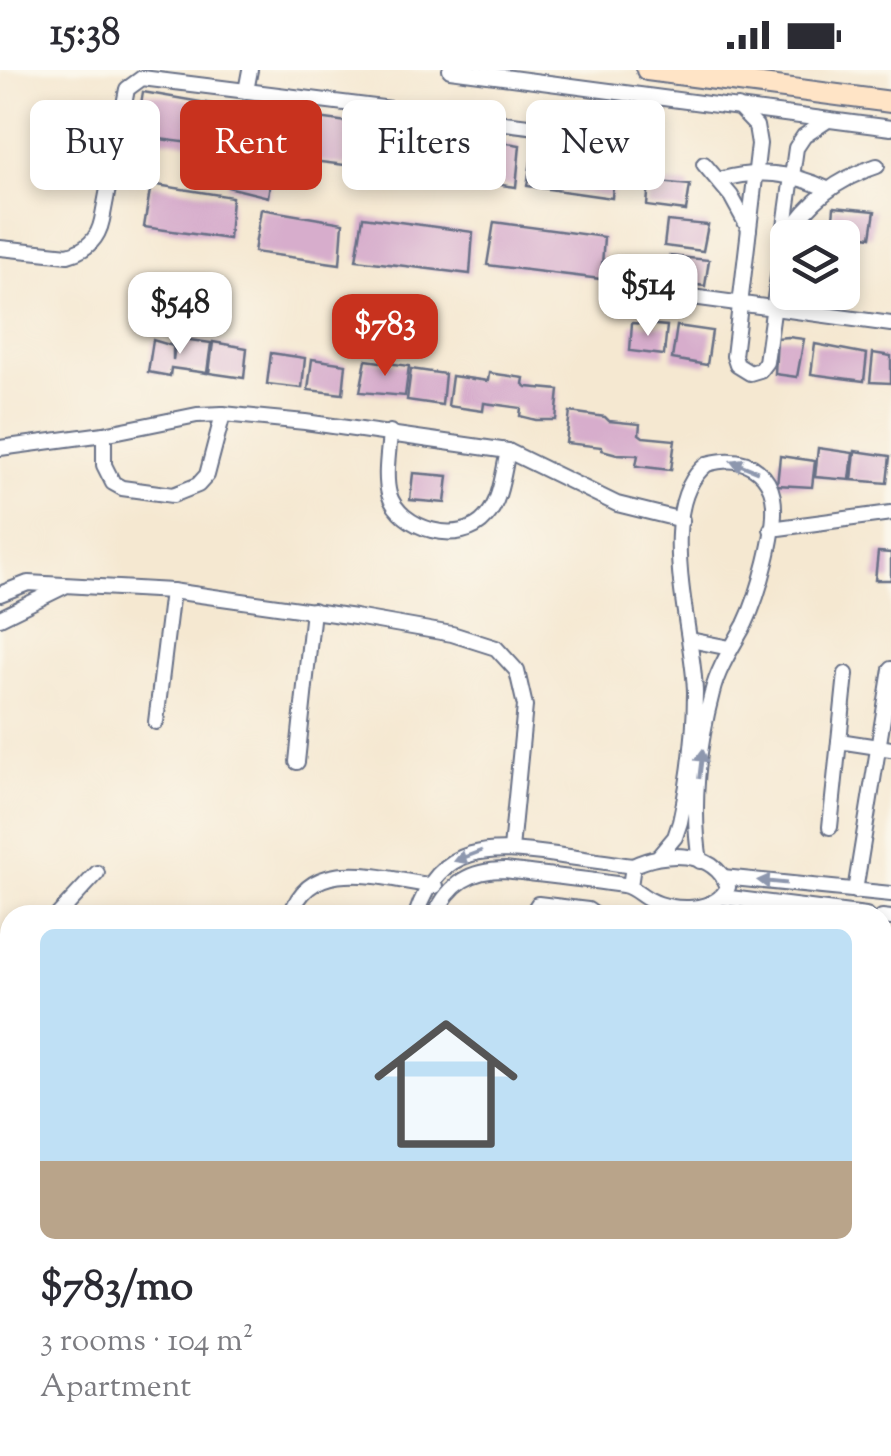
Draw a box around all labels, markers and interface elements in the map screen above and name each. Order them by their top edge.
text: 15:38 [50,8,120,62]
chip: Buy [30,100,160,190]
chip: Rent [180,100,322,190]
chip: Filters [342,100,506,190]
chip: New [526,100,665,190]
map controls [770,220,860,310]
button: layers [770,220,860,310]
pin: $514 [589,254,707,339]
text: $514 [620,263,676,309]
pin: $548 [121,272,239,357]
text: $548 [150,281,210,327]
pin: $783 [326,294,444,379]
text: $783 [354,303,416,349]
one-way arrow [729,458,759,474]
one-way arrow [693,747,709,779]
one-way arrow [453,849,483,864]
one-way arrow [756,874,788,890]
icon: home [356,994,536,1174]
text: $783/mo [40,1259,193,1319]
text: 3 rooms · 104 m² [40,1319,254,1365]
text: Apartment [40,1365,191,1411]

